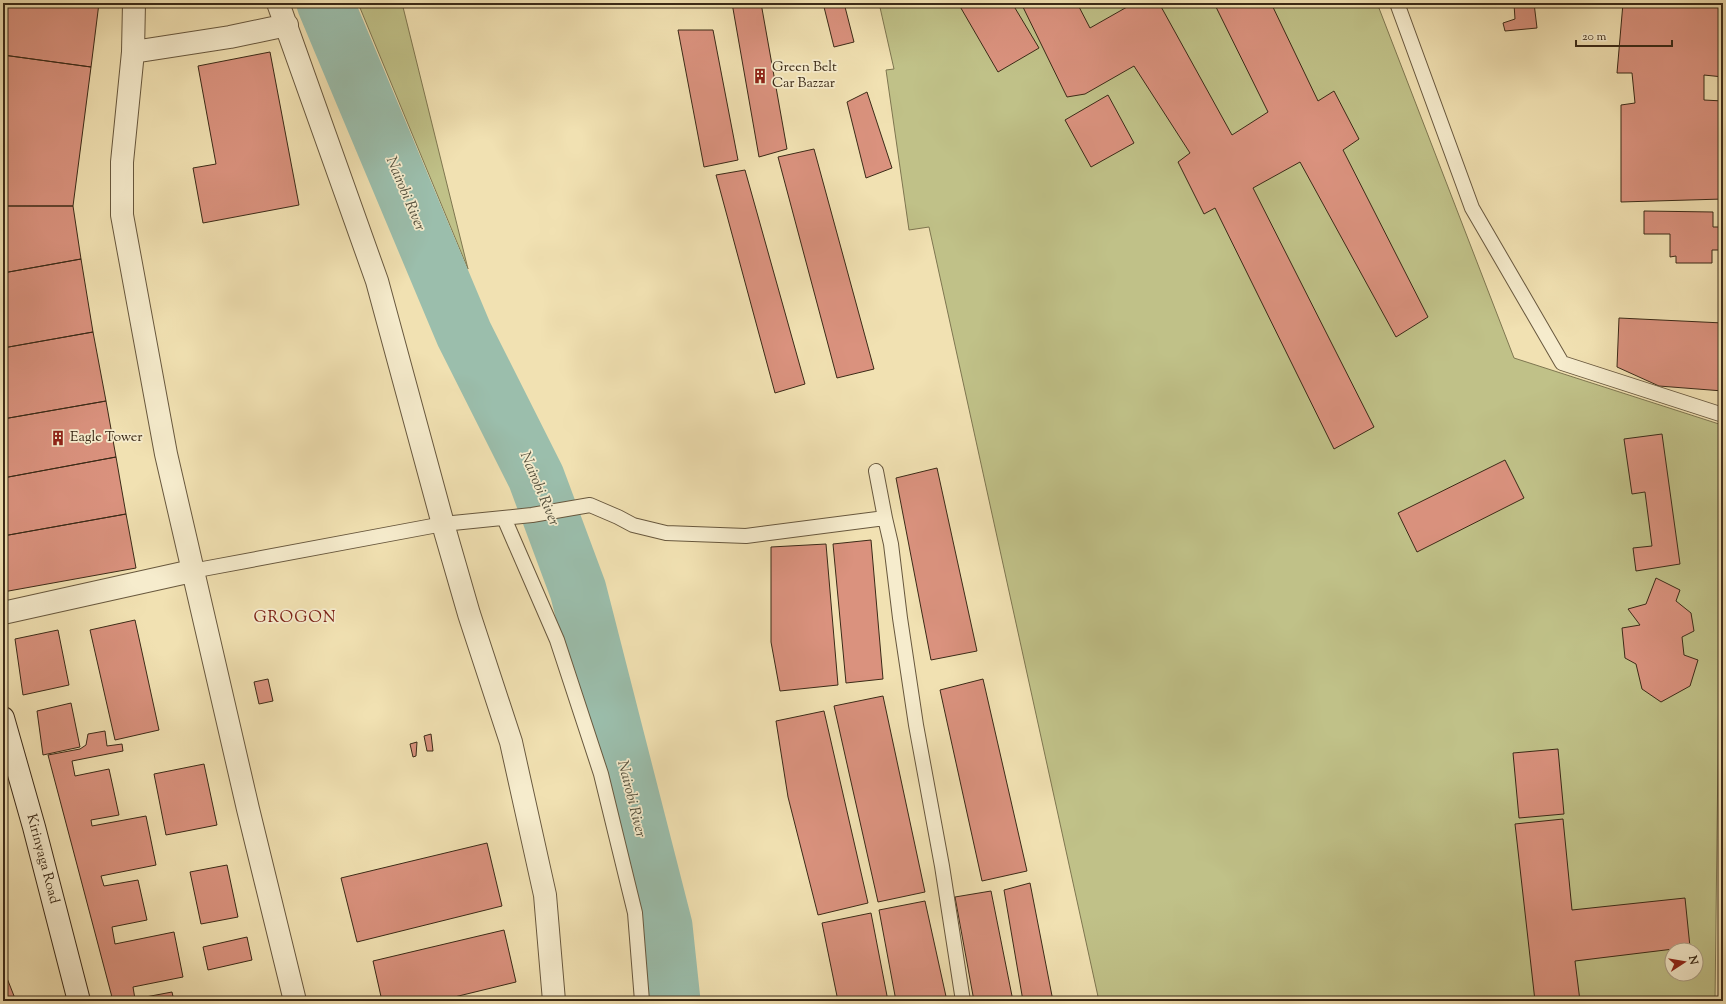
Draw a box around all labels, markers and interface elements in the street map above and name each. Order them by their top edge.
scale bar [1576,22,1672,48]
text: 20 m [1582,28,1607,46]
place label: Green Belt Car Bazzar [772,58,837,94]
building icon: Green Belt Car Bazzar [751,67,769,85]
water label: Nairobi River [380,154,430,235]
place label: Eagle Tower [70,428,143,448]
building icon: Eagle Tower [49,429,67,447]
water label: Nairobi River [514,449,564,530]
district label: GROGON [253,607,337,630]
water label: Nairobi River [611,758,651,840]
street label: Kirinyaga Road [20,812,64,906]
north arrow [1664,942,1704,982]
text: N [1684,953,1702,966]

